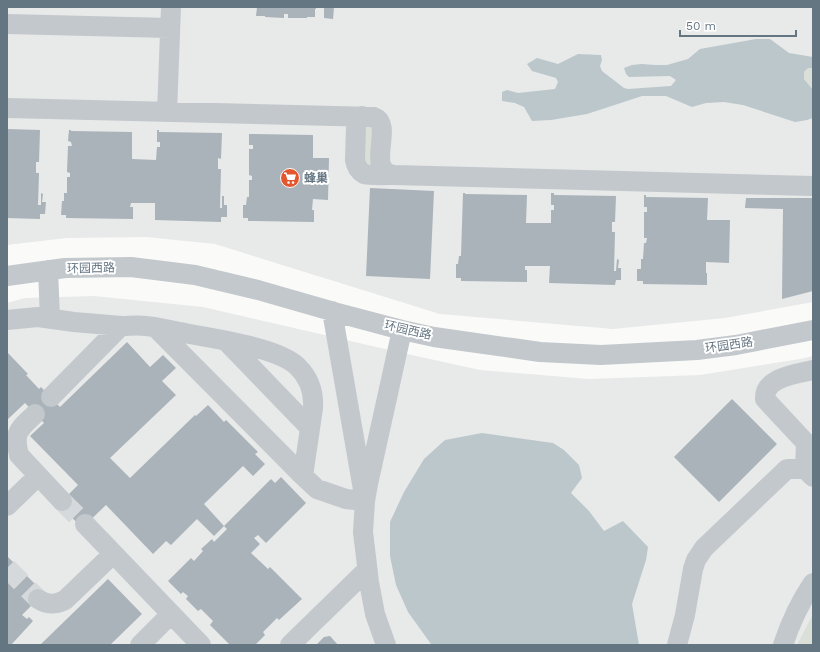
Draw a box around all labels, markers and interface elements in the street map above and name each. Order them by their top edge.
scale bar [680,12,796,38]
text: 50 m [686,19,716,33]
supermarket icon: 蜂巢 [279,167,301,189]
place label: 蜂巢 [304,171,328,185]
street label: 环园西路 [67,261,115,275]
street label: 环园西路 [383,318,433,342]
street label: 环园西路 [704,335,754,355]

